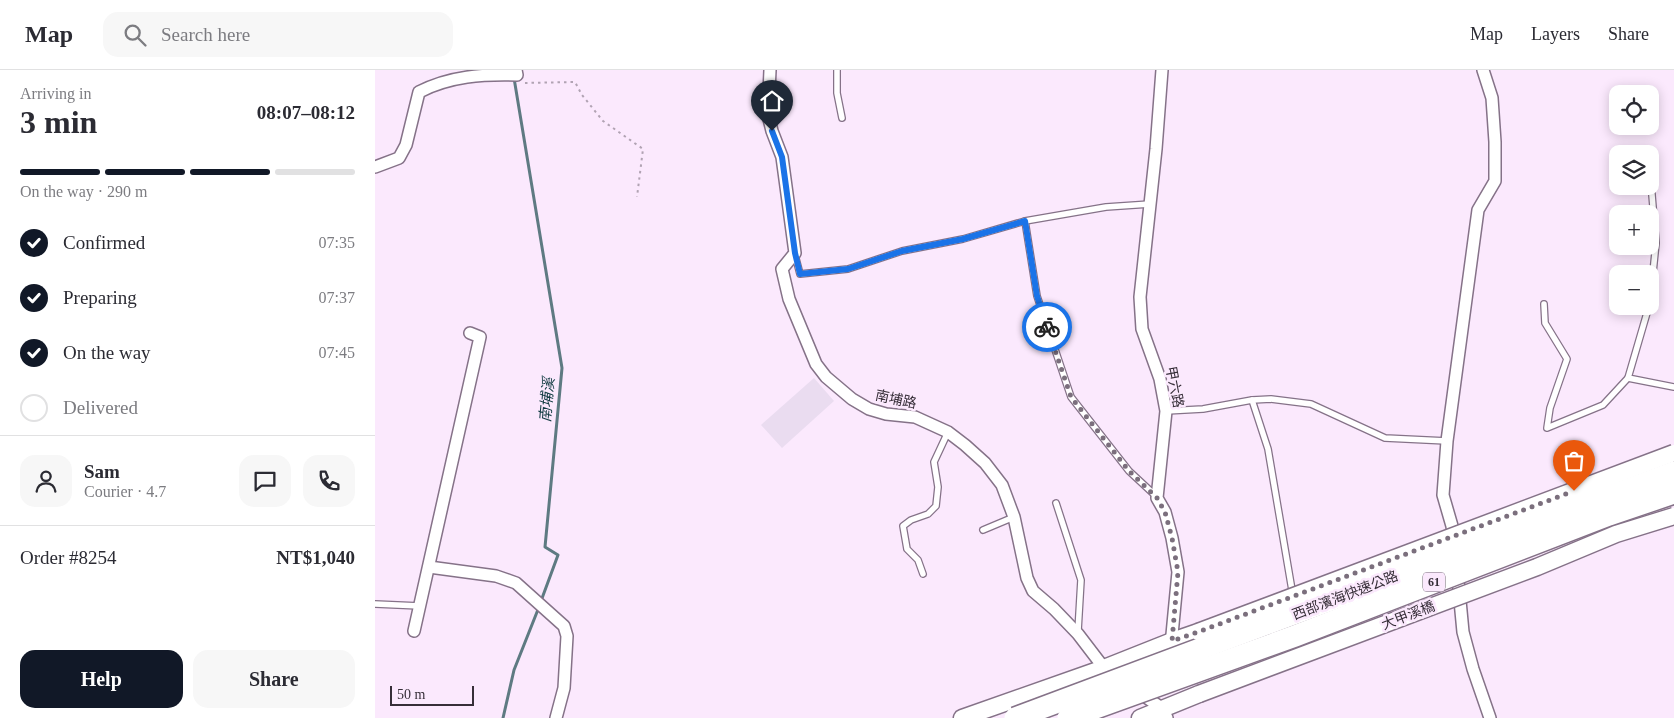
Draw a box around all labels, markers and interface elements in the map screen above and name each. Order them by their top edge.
search box [103,12,453,57]
text: Map [25,21,73,47]
icon: search [121,21,149,49]
text: Search here [161,24,250,45]
text: Map [1470,24,1503,44]
text: Layers [1531,24,1580,44]
text: Share [1608,24,1649,44]
pin [751,80,793,131]
text: Arriving in [20,85,92,102]
map controls [1609,85,1659,315]
button: locate [1609,85,1659,135]
icon: home [758,87,786,115]
text: 08:07–08:12 [257,102,355,123]
text: 3 min [20,104,97,140]
button: layers [1609,145,1659,195]
text: On the way · 290 m [20,183,148,200]
button: + [1609,205,1659,255]
icon: check [20,229,48,257]
text: Confirmed [63,232,145,253]
text: 07:35 [319,234,355,251]
button: − [1609,265,1659,315]
icon: check [20,284,48,312]
text: Preparing [63,287,137,308]
text: 07:37 [319,289,355,306]
courier [1022,302,1072,352]
icon: bike [1033,313,1061,341]
icon: check [20,339,48,367]
text: On the way [63,342,151,363]
text: 07:45 [319,344,355,361]
street label: 甲六路 [1163,365,1186,409]
water label: 南埔溪 [537,375,557,423]
street label: 南埔路 [874,387,918,411]
text: Delivered [63,397,138,418]
pin [1553,440,1595,491]
icon: bag [1560,447,1588,475]
button: person [20,455,72,507]
button: chat [239,455,291,507]
button: phone [303,455,355,507]
text: Sam [84,461,120,482]
text: Courier · 4.7 [84,483,166,500]
text: Order #8254 [20,547,117,568]
text: NT$1,040 [276,547,355,568]
street label: 西部濱海快速公路 [1290,567,1400,623]
road number: 61 [1423,572,1445,592]
street label: 大甲溪橋 [1379,598,1437,633]
button: Help [20,650,183,708]
button: Share [193,650,355,708]
scale bar [390,683,474,706]
text: 50 m [397,687,425,702]

